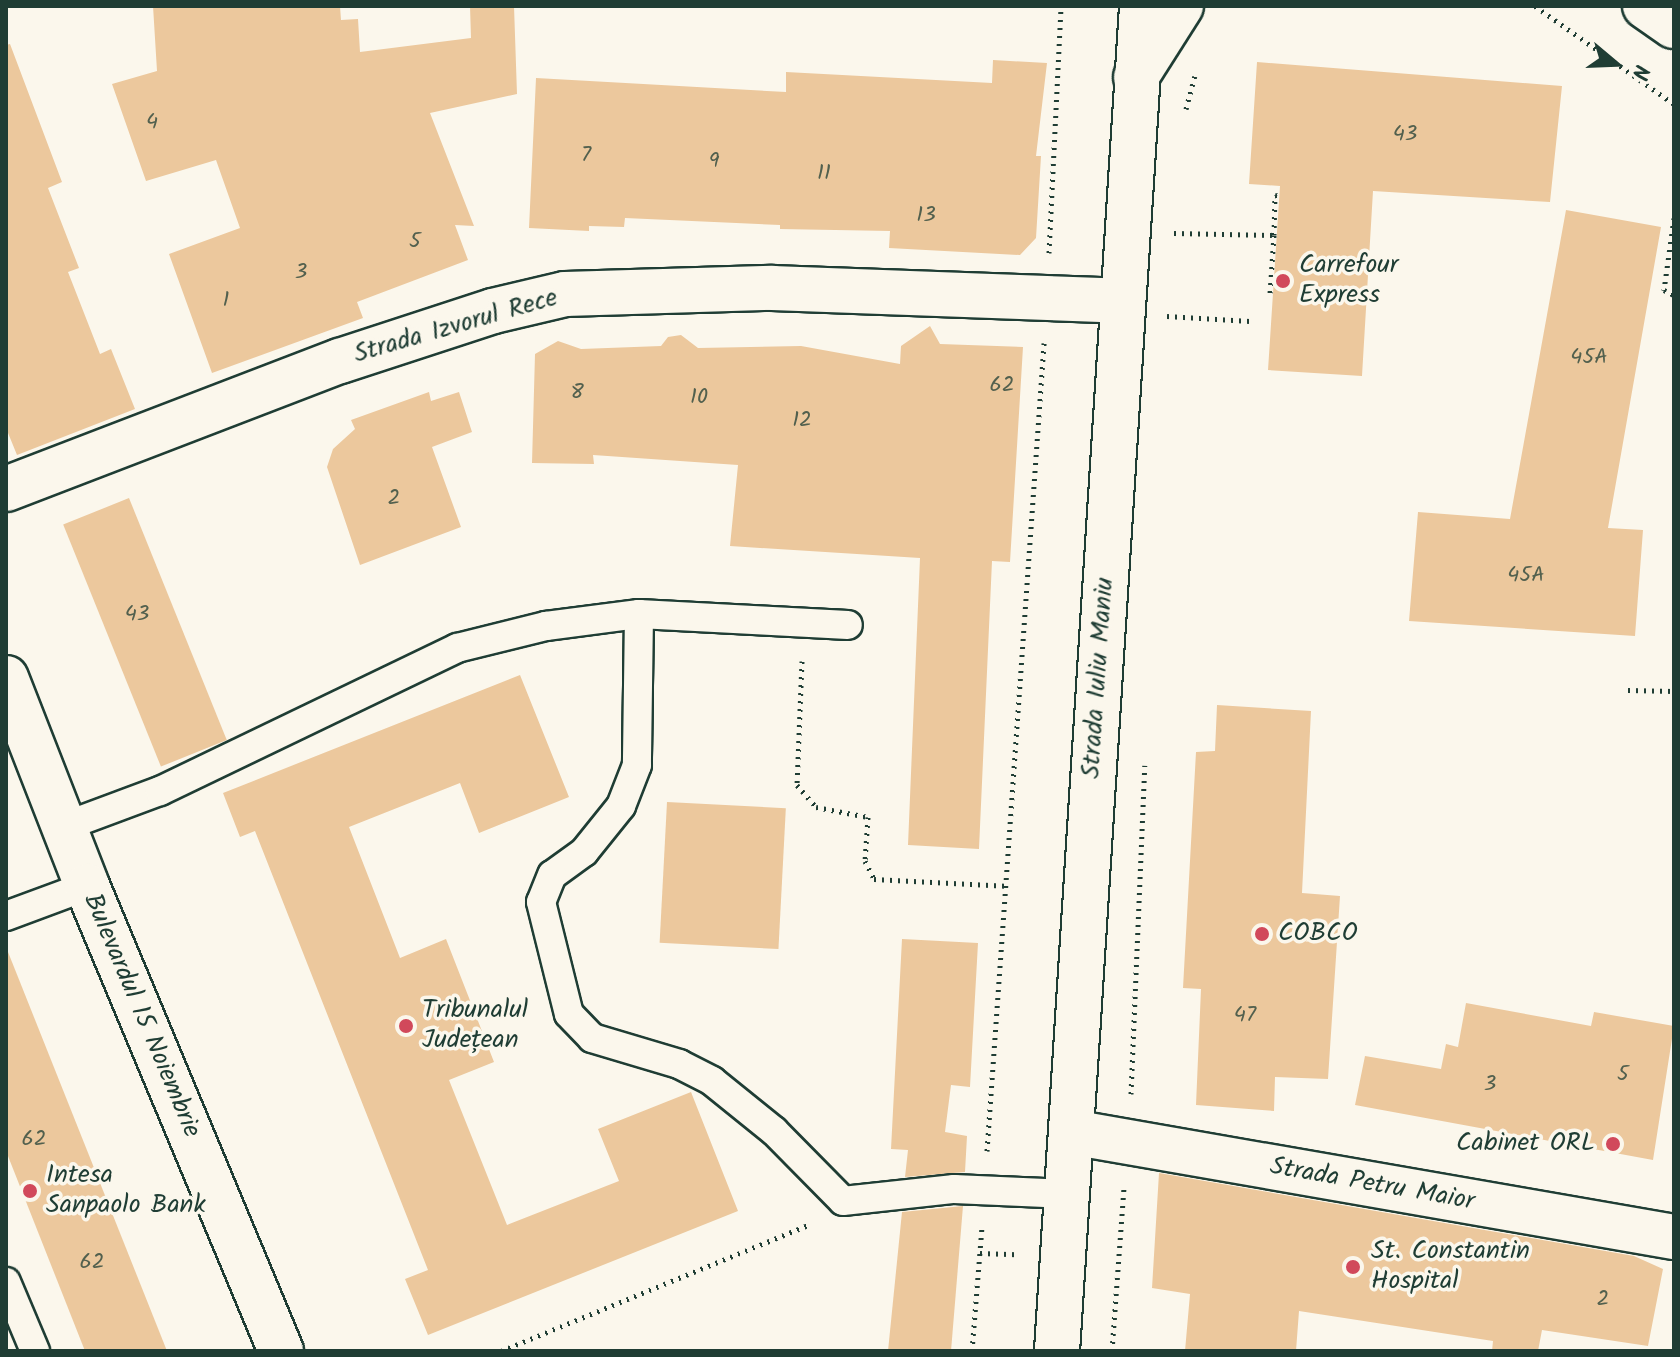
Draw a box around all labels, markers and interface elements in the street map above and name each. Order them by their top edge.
north arrow [1576,24,1656,104]
text: N [1620,60,1658,84]
house number: 4 [146,110,158,136]
house number: 43 [1393,122,1417,148]
house number: 7 [581,143,591,169]
house number: 9 [709,149,719,175]
house number: 11 [817,161,831,187]
house number: 13 [916,203,936,229]
house number: 5 [409,229,421,255]
place label: Carrefour Express [1299,250,1398,312]
house number: 3 [295,260,307,286]
marker: Carrefour Express [1274,272,1292,290]
street label: Strada Izvorul Rece [350,283,562,371]
house number: 1 [223,288,229,314]
house number: 45A [1570,345,1608,371]
house number: 62 [989,373,1015,399]
house number: 8 [570,380,584,406]
house number: 10 [690,385,708,411]
house number: 12 [792,408,812,434]
house number: 2 [388,486,400,512]
house number: 45A [1507,563,1545,589]
street label: Strada Iuliu Maniu [1076,576,1122,780]
house number: 43 [125,602,149,628]
street label: Bulevardul 15 Noiembrie [75,889,207,1143]
place label: COBCO [1278,918,1358,950]
marker: COBCO [1253,925,1271,943]
place label: Tribunalul Județean [422,995,528,1056]
house number: 47 [1234,1003,1256,1029]
marker: Tribunalul Județean [397,1017,415,1035]
house number: 5 [1617,1062,1629,1088]
house number: 3 [1484,1072,1496,1098]
house number: 62 [21,1127,47,1153]
place label: Cabinet ORL [1456,1128,1595,1160]
marker: Cabinet ORL [1602,1133,1624,1155]
street label: Strada Petru Maior [1267,1152,1477,1218]
place label: Intesa Sanpaolo Bank [46,1160,206,1222]
marker: Intesa Sanpaolo Bank [21,1182,39,1200]
place label: St. Constantin Hospital [1371,1236,1530,1298]
house number: 62 [79,1250,105,1276]
marker: St. Constantin Hospital [1342,1256,1364,1278]
house number: 2 [1597,1287,1609,1313]

